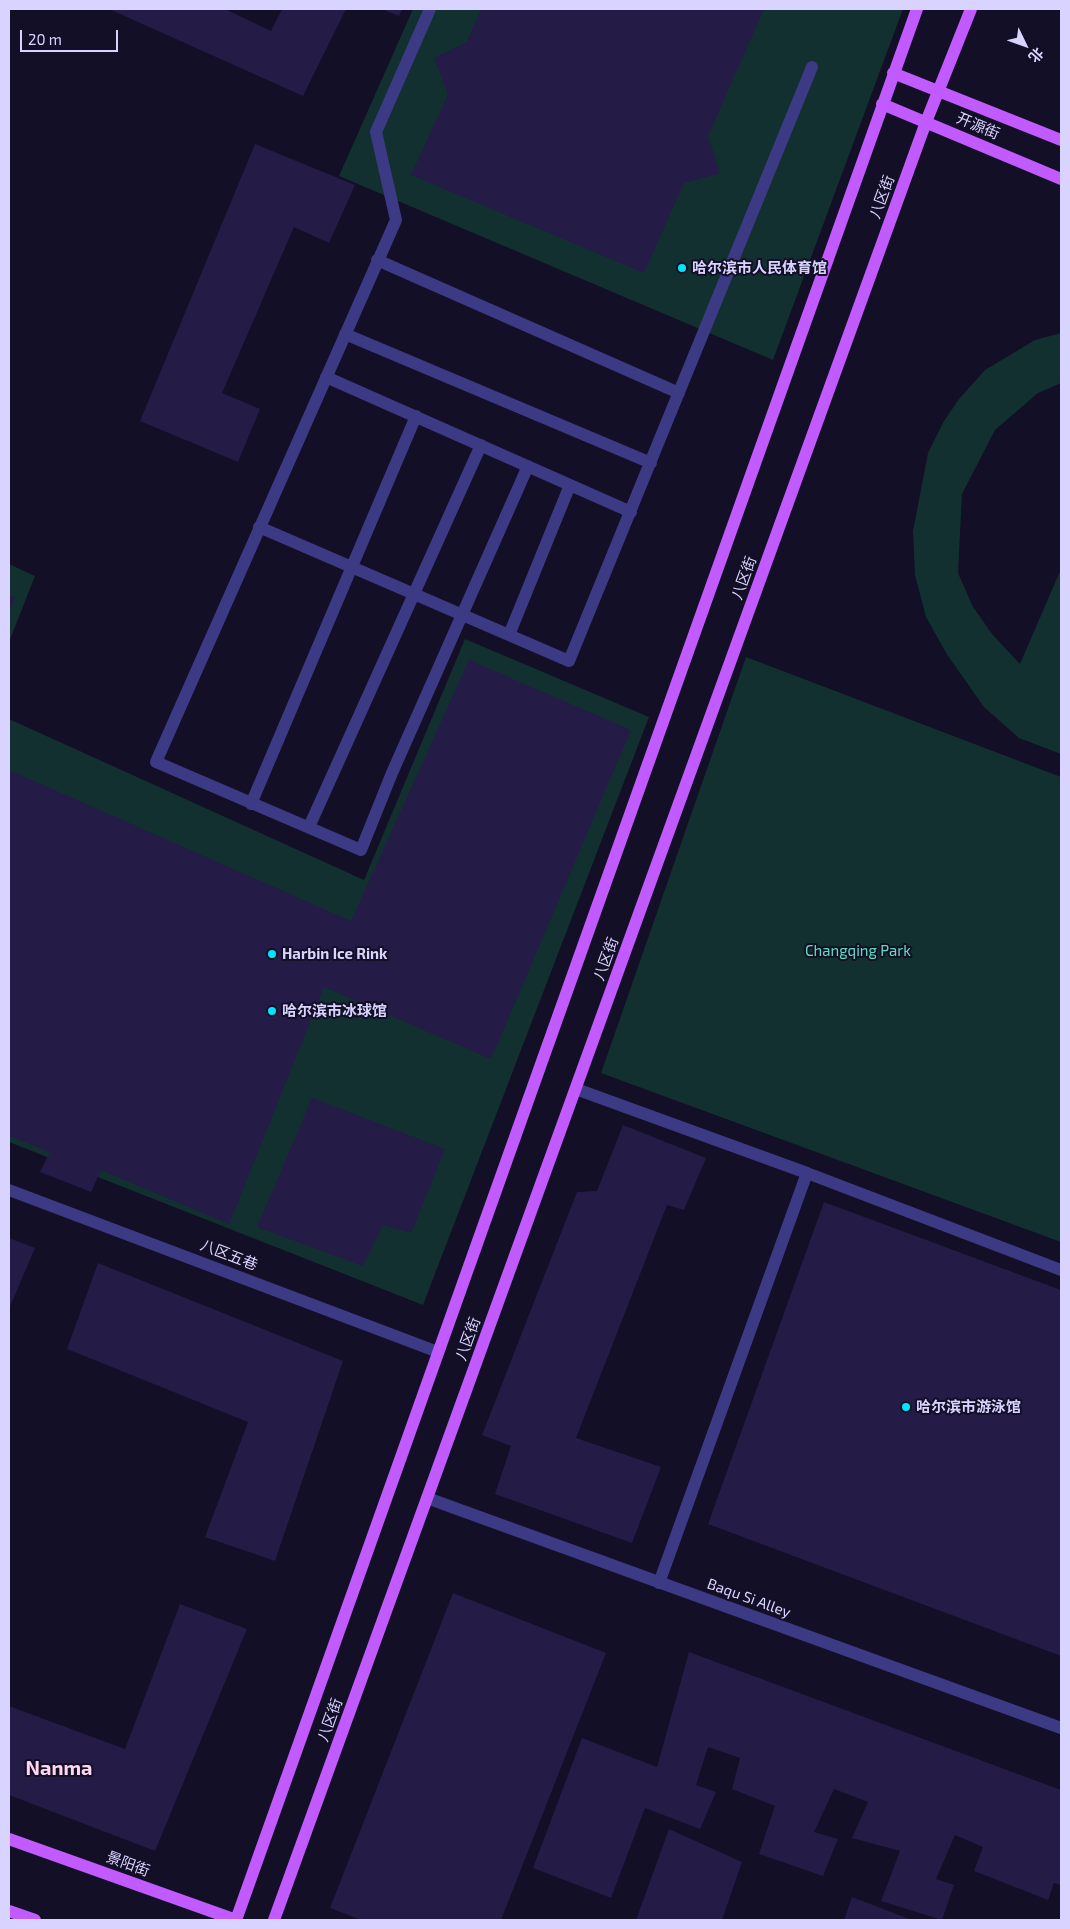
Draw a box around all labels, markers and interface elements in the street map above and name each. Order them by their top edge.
scale bar [22,20,120,52]
north arrow [1000,20,1050,70]
text: 20 m [28,30,62,48]
text: 北 [1026,44,1048,66]
street label: 开源街 [954,109,1002,143]
street label: 八区街 [866,173,898,221]
place label: 哈尔滨市人民体育馆 [692,259,827,277]
marker: 哈尔滨市人民体育馆 [676,262,688,274]
street label: 八区街 [728,554,760,602]
street label: 八区街 [590,935,622,983]
park label: Changqing Park [805,942,911,960]
place label: Harbin Ice Rink [282,945,387,963]
marker: Harbin Ice Rink [266,948,278,960]
place label: 哈尔滨市冰球馆 [282,1002,387,1020]
marker: 哈尔滨市冰球馆 [266,1005,278,1017]
street label: 八区五巷 [198,1236,260,1274]
street label: 八区街 [452,1315,484,1363]
place label: 哈尔滨市游泳馆 [916,1398,1021,1416]
marker: 哈尔滨市游泳馆 [900,1401,912,1413]
street label: Baqu Si Alley [705,1575,793,1621]
street label: 八区街 [314,1696,346,1744]
district label: Nanma [26,1756,92,1780]
street label: 景阳街 [104,1848,152,1880]

